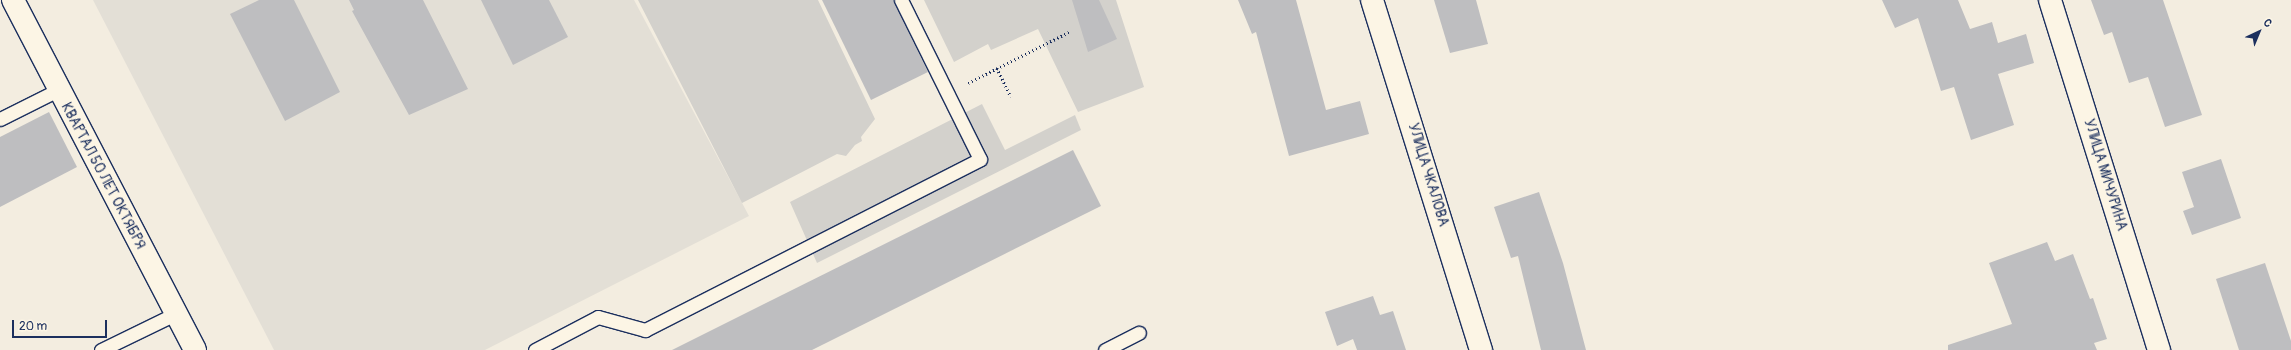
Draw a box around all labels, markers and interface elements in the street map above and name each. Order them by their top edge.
north arrow [2239,12,2279,52]
text: С [2261,16,2275,30]
street label: КВАРТАЛ 50 ЛЕТ ОКТЯБРЯ [57,100,149,252]
street label: УЛИЦА МИЧУРИНА [2080,117,2130,233]
street label: УЛИЦА ЧКАЛОВА [1404,121,1452,229]
scale bar [14,312,109,338]
text: 20 m [19,319,47,334]

